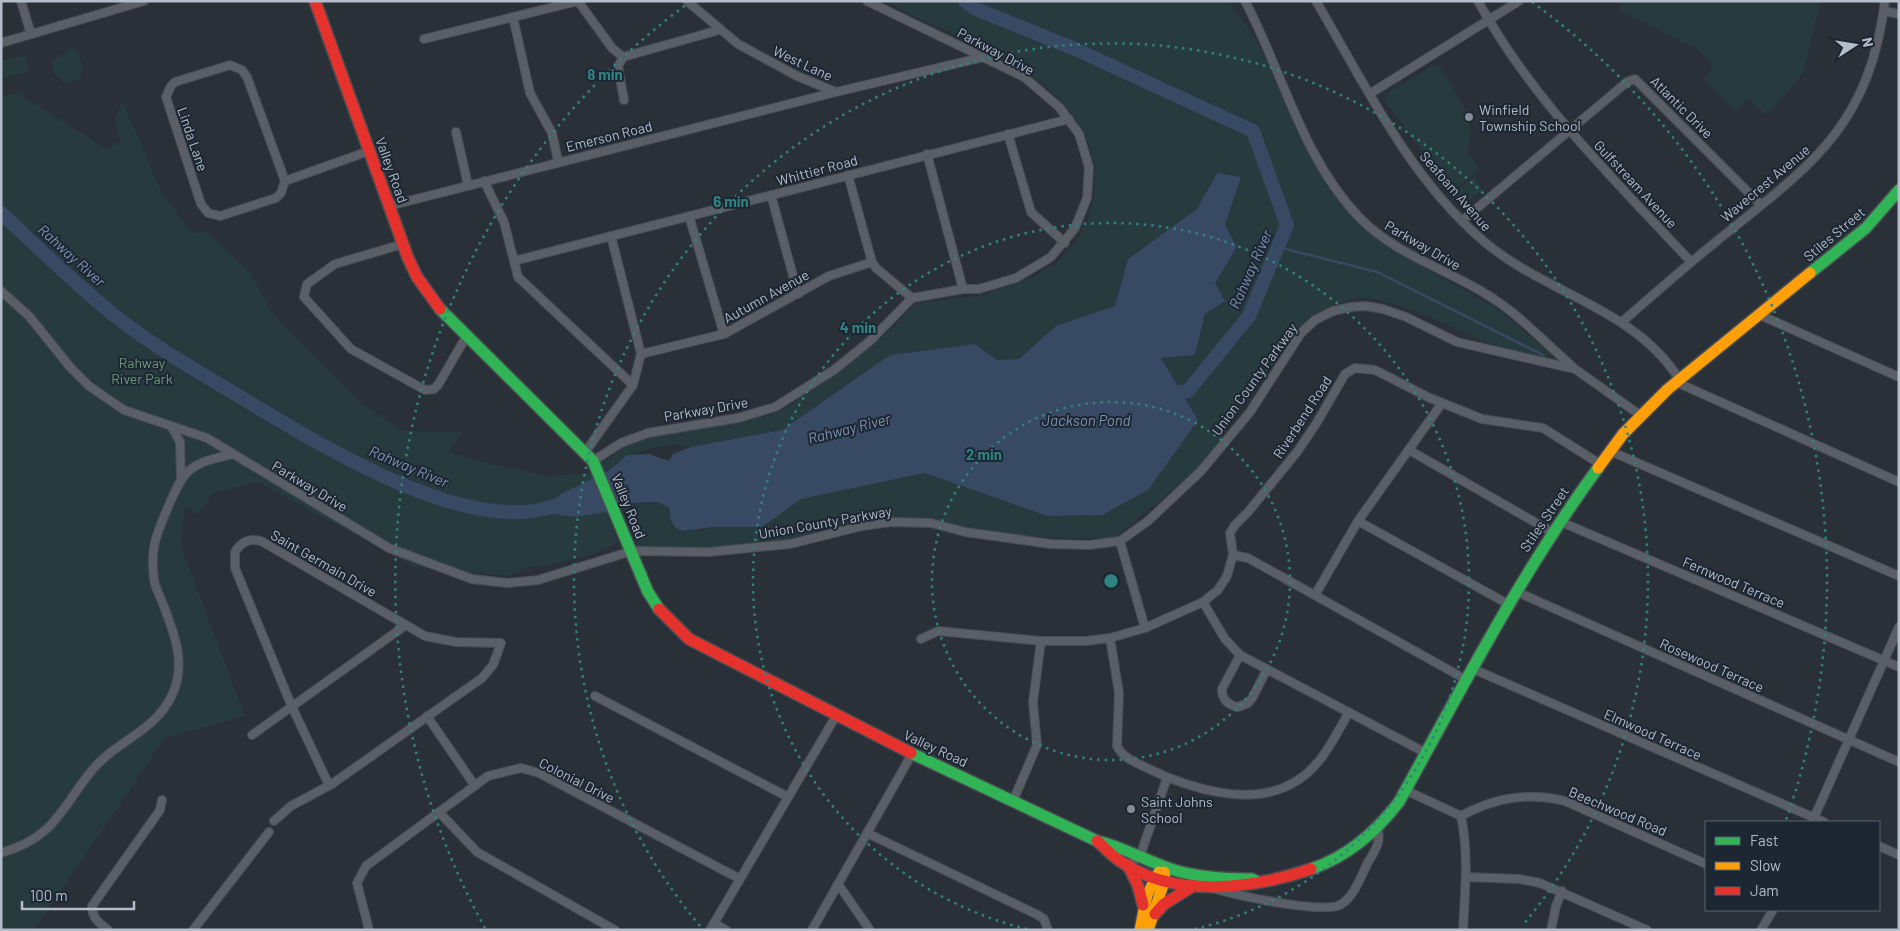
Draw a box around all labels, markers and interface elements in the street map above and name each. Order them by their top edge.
north arrow [1830,20,1880,70]
street label: Parkway Drive [954,24,1038,78]
text: N [1859,36,1877,49]
street label: West Lane [771,42,835,84]
text: 8 min [587,65,623,83]
street label: Atlantic Drive [1647,72,1717,142]
place label: Winfield Township School [1479,101,1581,134]
street label: Linda Lane [174,105,212,173]
marker: Winfield Township School [1463,111,1475,123]
street label: Emerson Road [564,117,654,155]
street label: Valley Road [372,135,412,205]
street label: Gulfstream Avenue [1591,136,1681,232]
street label: Wavecrest Avenue [1717,141,1813,225]
street label: Seafoam Avenue [1417,147,1495,235]
street label: Whittier Road [774,151,860,189]
text: 6 min [713,192,749,210]
street label: Stiles Street [1800,203,1868,265]
street label: Parkway Drive [1382,216,1464,274]
water label: Rahway River [35,220,110,290]
water label: Rahway River [1225,226,1276,311]
street label: Autumn Avenue [720,266,812,326]
text: 4 min [840,318,876,336]
street label: Union County Parkway [1208,319,1301,438]
park label: Rahway River Park [111,354,173,387]
street label: Riverbend Road [1269,373,1335,461]
street label: Parkway Drive [663,393,749,425]
water label: Rahway River [806,409,893,447]
water label: Jackson Pond [1042,411,1130,429]
water label: Rahway River [367,441,452,491]
text: 2 min [966,445,1002,463]
street label: Parkway Drive [269,457,351,515]
street label: Valley Road [608,471,650,541]
street label: Stiles Street [1516,483,1572,555]
street label: Union County Parkway [757,502,893,542]
street label: Saint Germain Drive [268,526,380,600]
street label: Fernwood Terrace [1680,553,1788,611]
centre of rings [1102,572,1120,590]
street label: Rosewood Terrace [1657,634,1767,696]
street label: Elmwood Terrace [1602,705,1704,763]
street label: Valley Road [901,726,971,770]
street label: Colonial Drive [536,754,618,806]
street label: Beechwood Road [1566,783,1670,839]
place label: Saint Johns School [1141,793,1213,826]
marker: Saint Johns School [1125,803,1137,815]
legend [1705,821,1880,911]
text: Fast [1750,831,1778,849]
text: Slow [1750,856,1781,874]
scale bar [22,878,135,910]
text: Jam [1750,881,1779,899]
text: 100 m [30,886,68,904]

